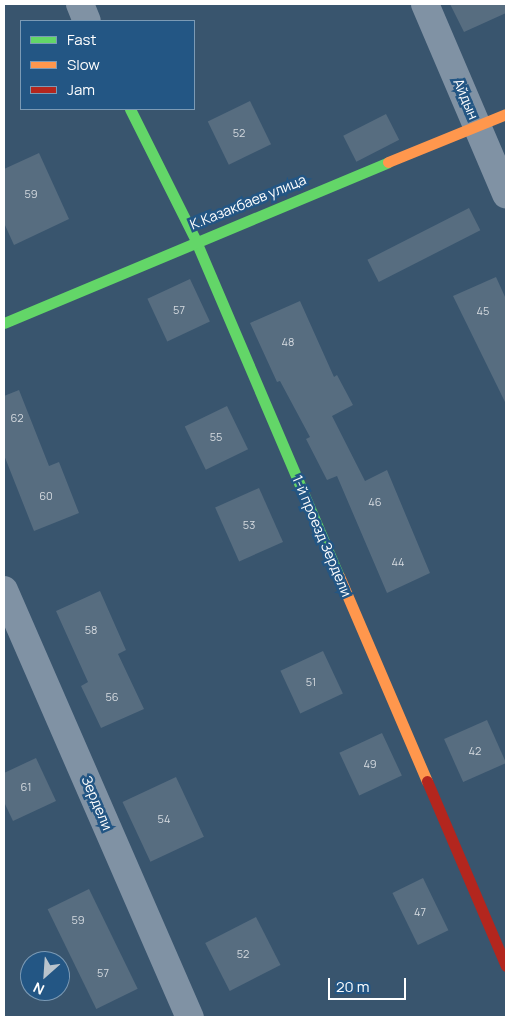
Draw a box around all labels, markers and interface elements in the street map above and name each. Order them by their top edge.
legend [20,20,195,110]
text: Fast [67,29,96,50]
text: Slow [67,54,100,75]
street label: Айдын [450,76,482,122]
text: Jam [67,79,95,100]
house number: 52 [233,126,245,140]
street label: К.Казакбаев улица [187,171,309,233]
house number: 59 [24,187,38,201]
house number: 57 [173,303,185,317]
house number: 45 [477,304,489,318]
house number: 48 [282,335,294,349]
house number: 62 [10,411,24,425]
house number: 55 [210,430,222,444]
street label: 1-й проезд Зердели [289,473,355,599]
house number: 60 [39,489,53,503]
house number: 46 [368,495,382,509]
house number: 53 [243,518,255,532]
house number: 44 [391,555,405,569]
house number: 58 [85,623,97,637]
house number: 51 [306,675,316,689]
house number: 56 [105,690,119,704]
house number: 42 [469,744,481,758]
house number: 49 [363,757,377,771]
street label: Зердели [78,773,116,833]
house number: 61 [21,780,31,794]
house number: 54 [158,812,170,826]
house number: 47 [414,905,426,919]
house number: 59 [71,913,85,927]
house number: 52 [237,947,249,961]
north arrow [20,951,70,1001]
house number: 57 [97,966,109,980]
scale bar [330,968,408,1000]
text: 20 m [336,976,369,997]
text: N [30,978,47,1000]

